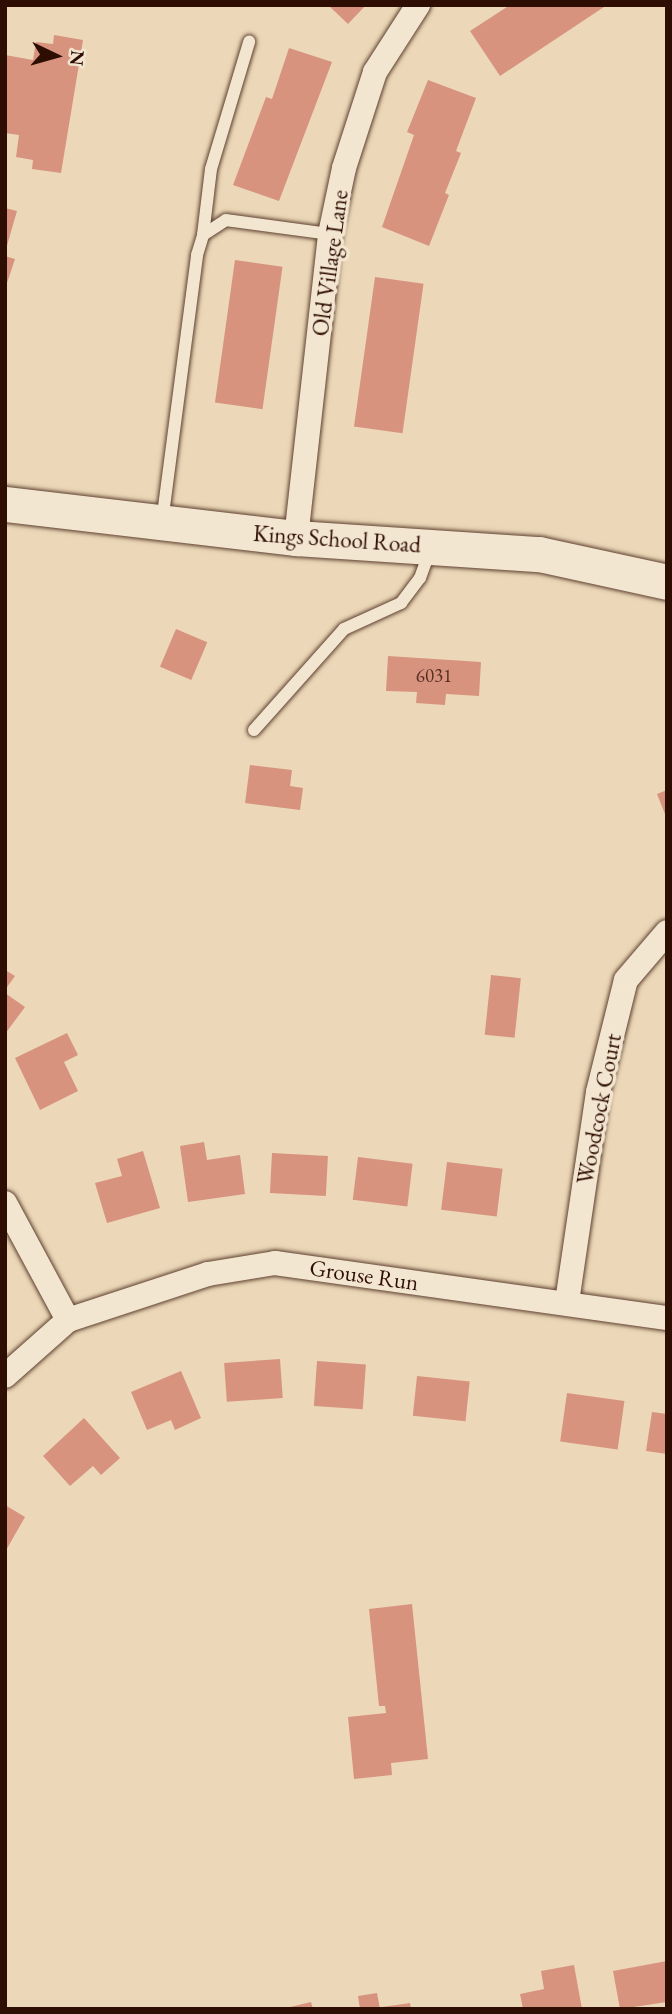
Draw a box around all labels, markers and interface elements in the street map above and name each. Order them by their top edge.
north arrow [21,21,91,91]
text: N [64,49,91,67]
street label: Old Village Lane [306,188,354,338]
street label: Kings School Road [252,519,422,559]
house number: 6031 [416,665,452,687]
street label: Woodcock Court [571,1031,627,1187]
street label: Grouse Run [308,1254,420,1296]

